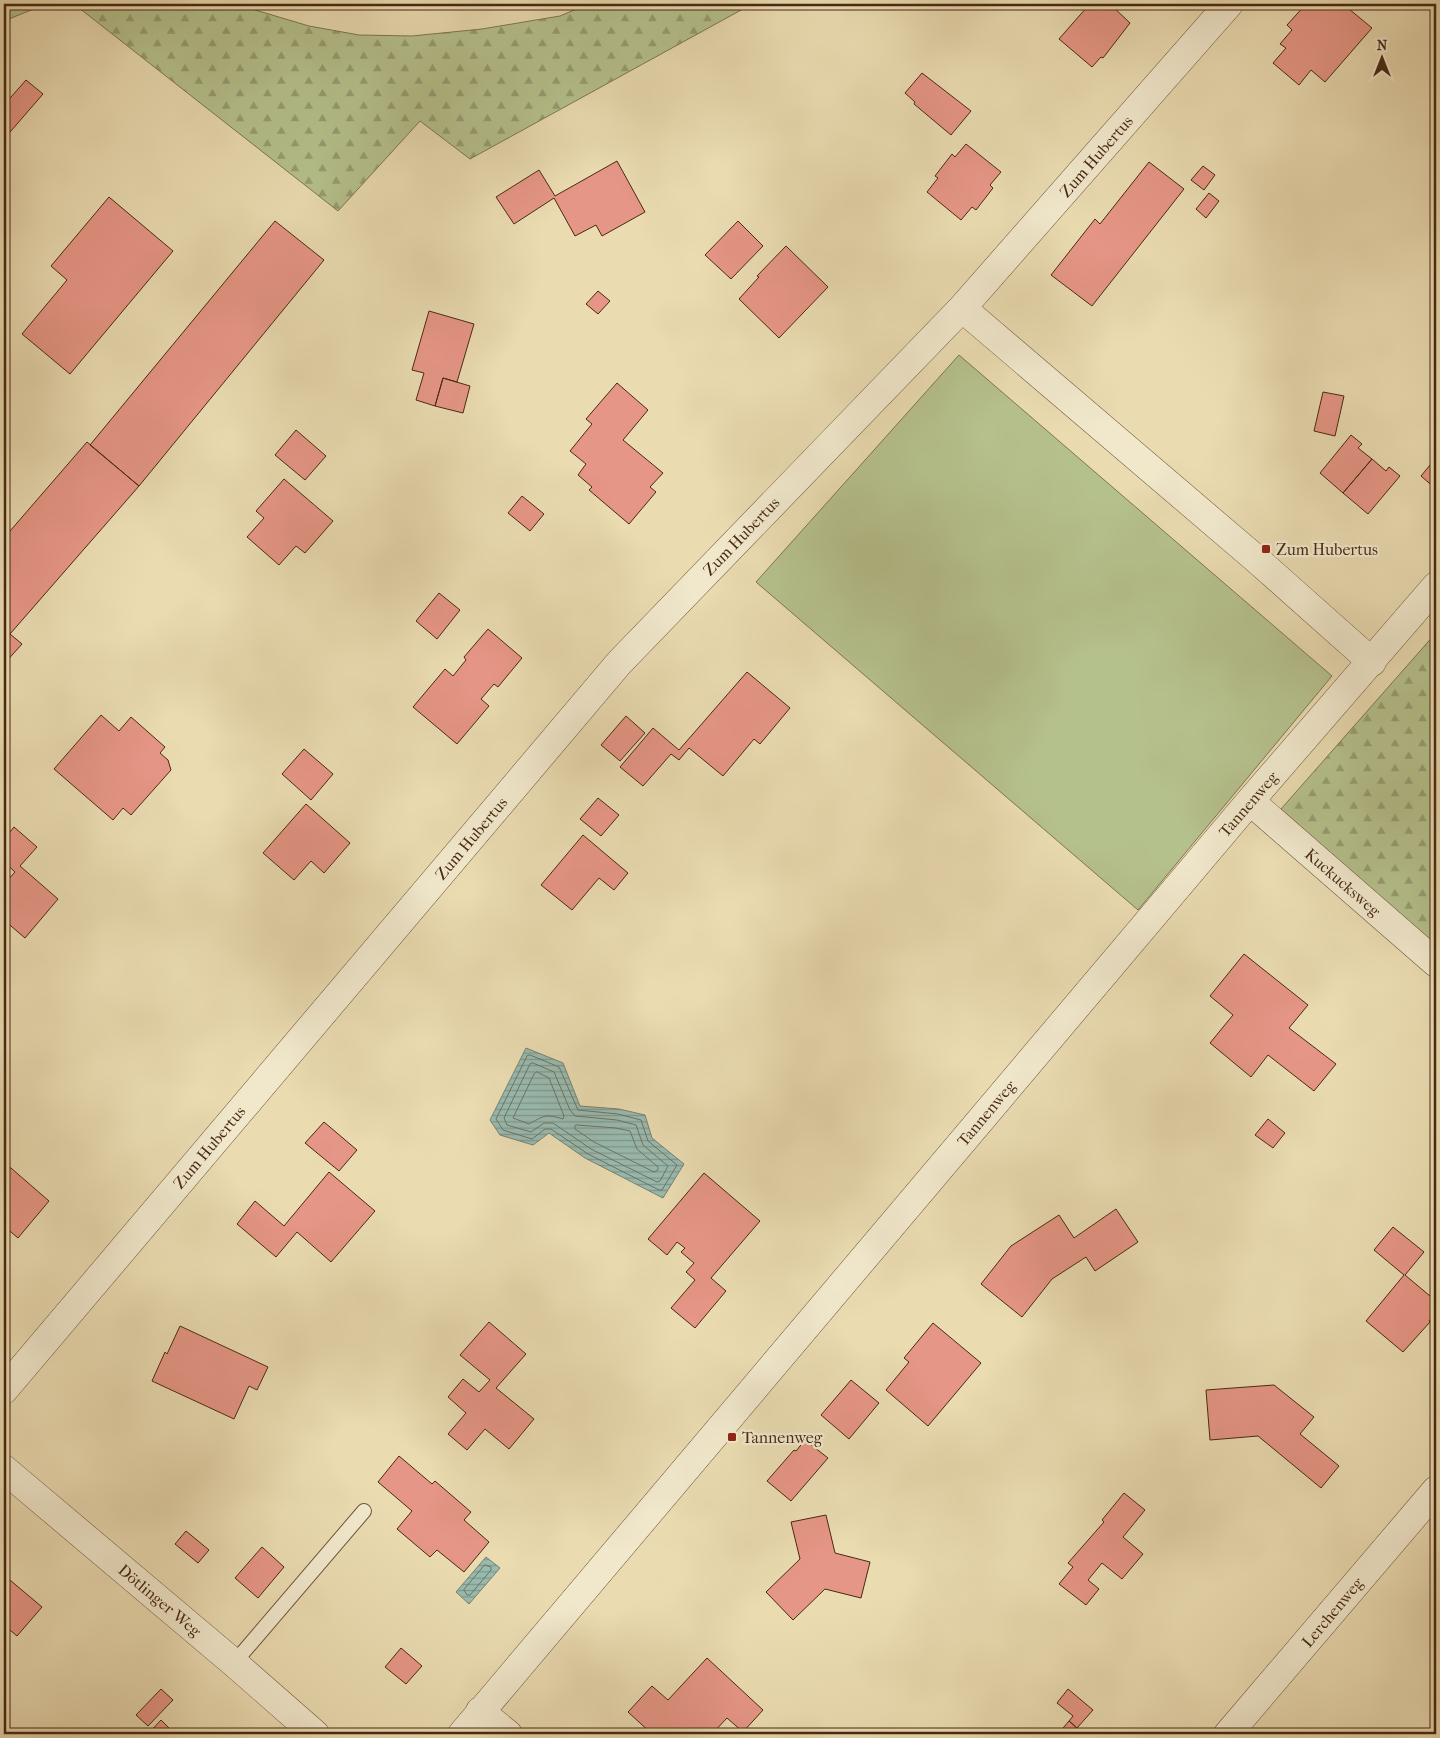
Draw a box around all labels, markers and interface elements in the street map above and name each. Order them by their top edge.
north arrow [1358,32,1408,82]
text: N [1377,37,1388,54]
street label: Zum Hubertus [1056,112,1137,201]
street label: Zum Hubertus [699,493,784,580]
place label: Zum Hubertus [1276,540,1378,559]
marker: Zum Hubertus [1260,543,1272,555]
street label: Tannenweg [1215,767,1282,841]
street label: Zum Hubertus [431,793,511,883]
street label: Kuckucksweg [1301,844,1385,921]
street label: Tannenweg [953,1076,1020,1150]
street label: Zum Hubertus [169,1102,249,1192]
place label: Tannenweg [742,1428,823,1447]
marker: Tannenweg [726,1431,738,1443]
street label: Dötlinger Weg [114,1560,205,1641]
street label: Lerchenweg [1298,1573,1367,1651]

